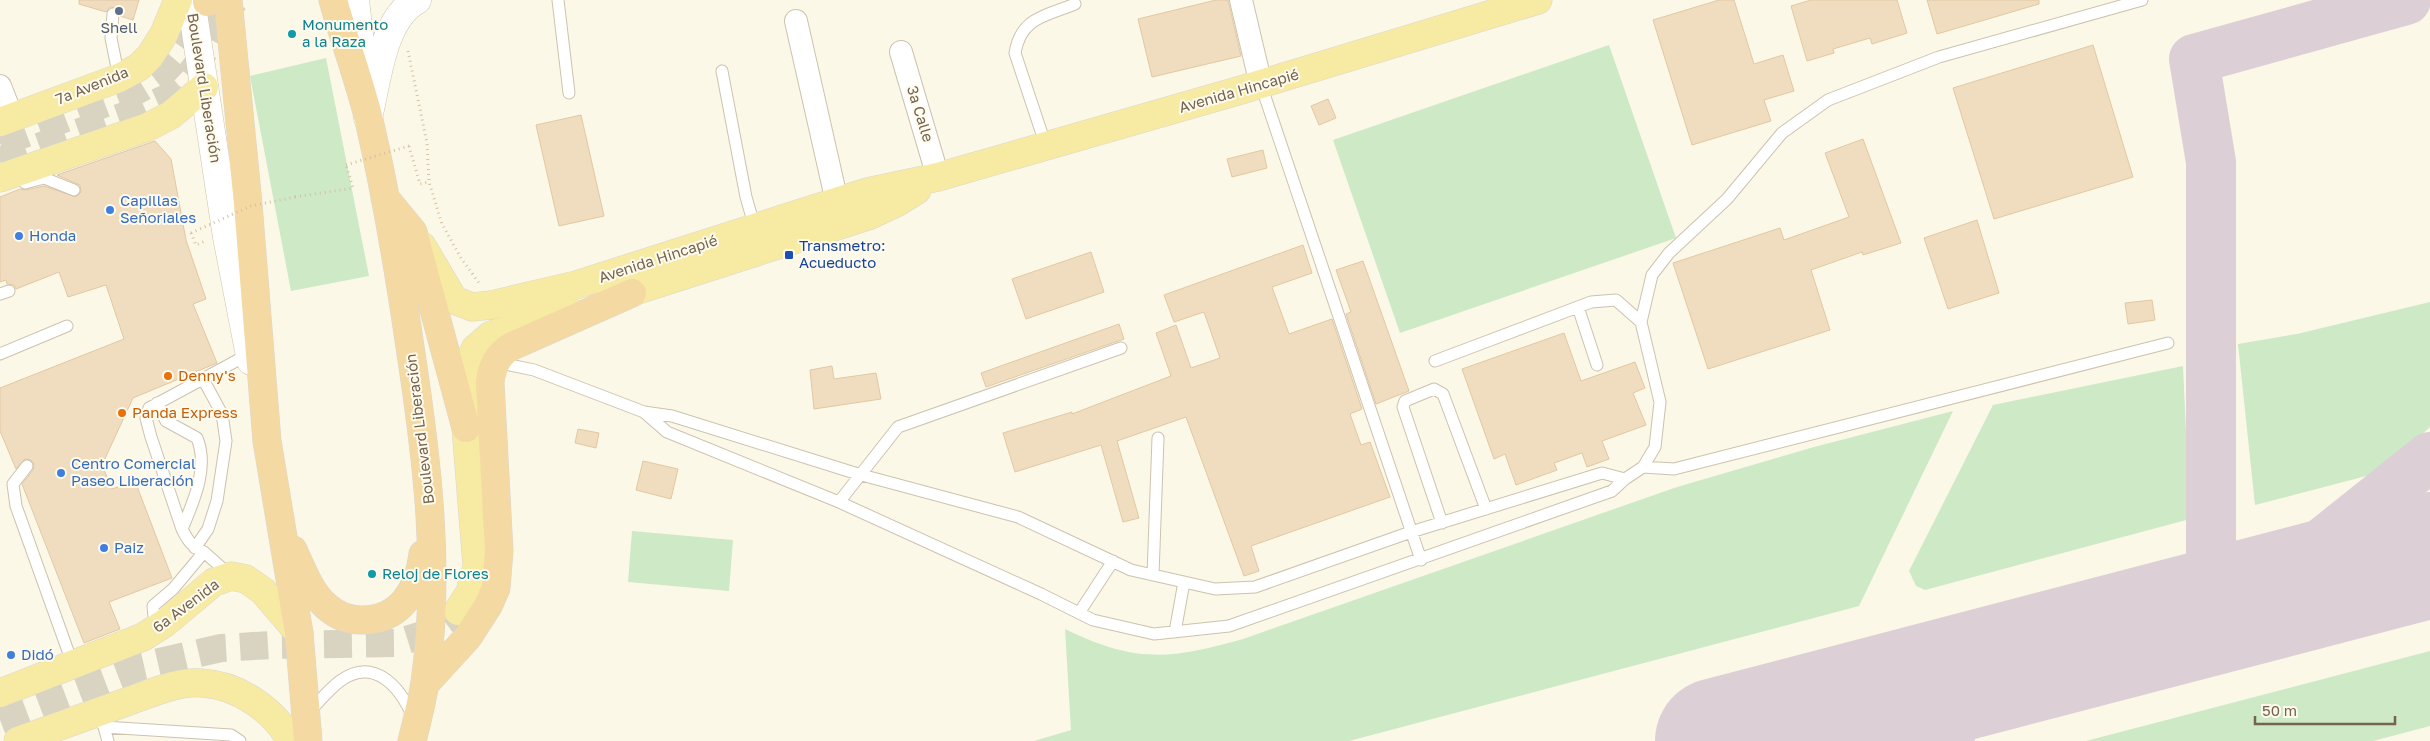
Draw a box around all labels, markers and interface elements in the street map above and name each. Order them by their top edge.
marker: Shell [113,5,125,17]
street label: Boulevard Liberación [184,12,226,164]
place label: Monumento a la Raza [302,15,388,50]
place label: Shell [100,18,138,36]
marker: Monumento a la Raza [286,28,298,40]
street label: 7a Avenida [53,62,131,108]
street label: Avenida Hincapié [1177,64,1301,116]
street label: 3a Calle [904,83,938,144]
place label: Capillas Señoriales [120,191,196,226]
marker: Capillas Señoriales [104,204,116,216]
place label: Honda [29,226,76,244]
marker: Honda [13,230,25,242]
street label: Avenida Hincapié [596,230,720,286]
place label: Transmetro: Acueducto [799,236,885,271]
marker: Transmetro: Acueducto [783,249,795,261]
street label: Boulevard Liberación [401,353,437,505]
place label: Denny's [178,366,236,384]
marker: Denny's [162,370,174,382]
place label: Panda Express [132,403,238,421]
marker: Panda Express [116,407,128,419]
place label: Centro Comercial Paseo Liberación [71,454,196,489]
marker: Centro Comercial Paseo Liberación [55,467,67,479]
place label: Paiz [114,538,144,556]
marker: Paiz [98,542,110,554]
place label: Reloj de Flores [382,564,489,582]
marker: Reloj de Flores [366,568,378,580]
street label: 6a Avenida [149,574,222,636]
place label: Didó [21,645,54,663]
marker: Didó [5,649,17,661]
scale bar [2255,694,2395,726]
text: 50 m [2262,701,2297,719]

